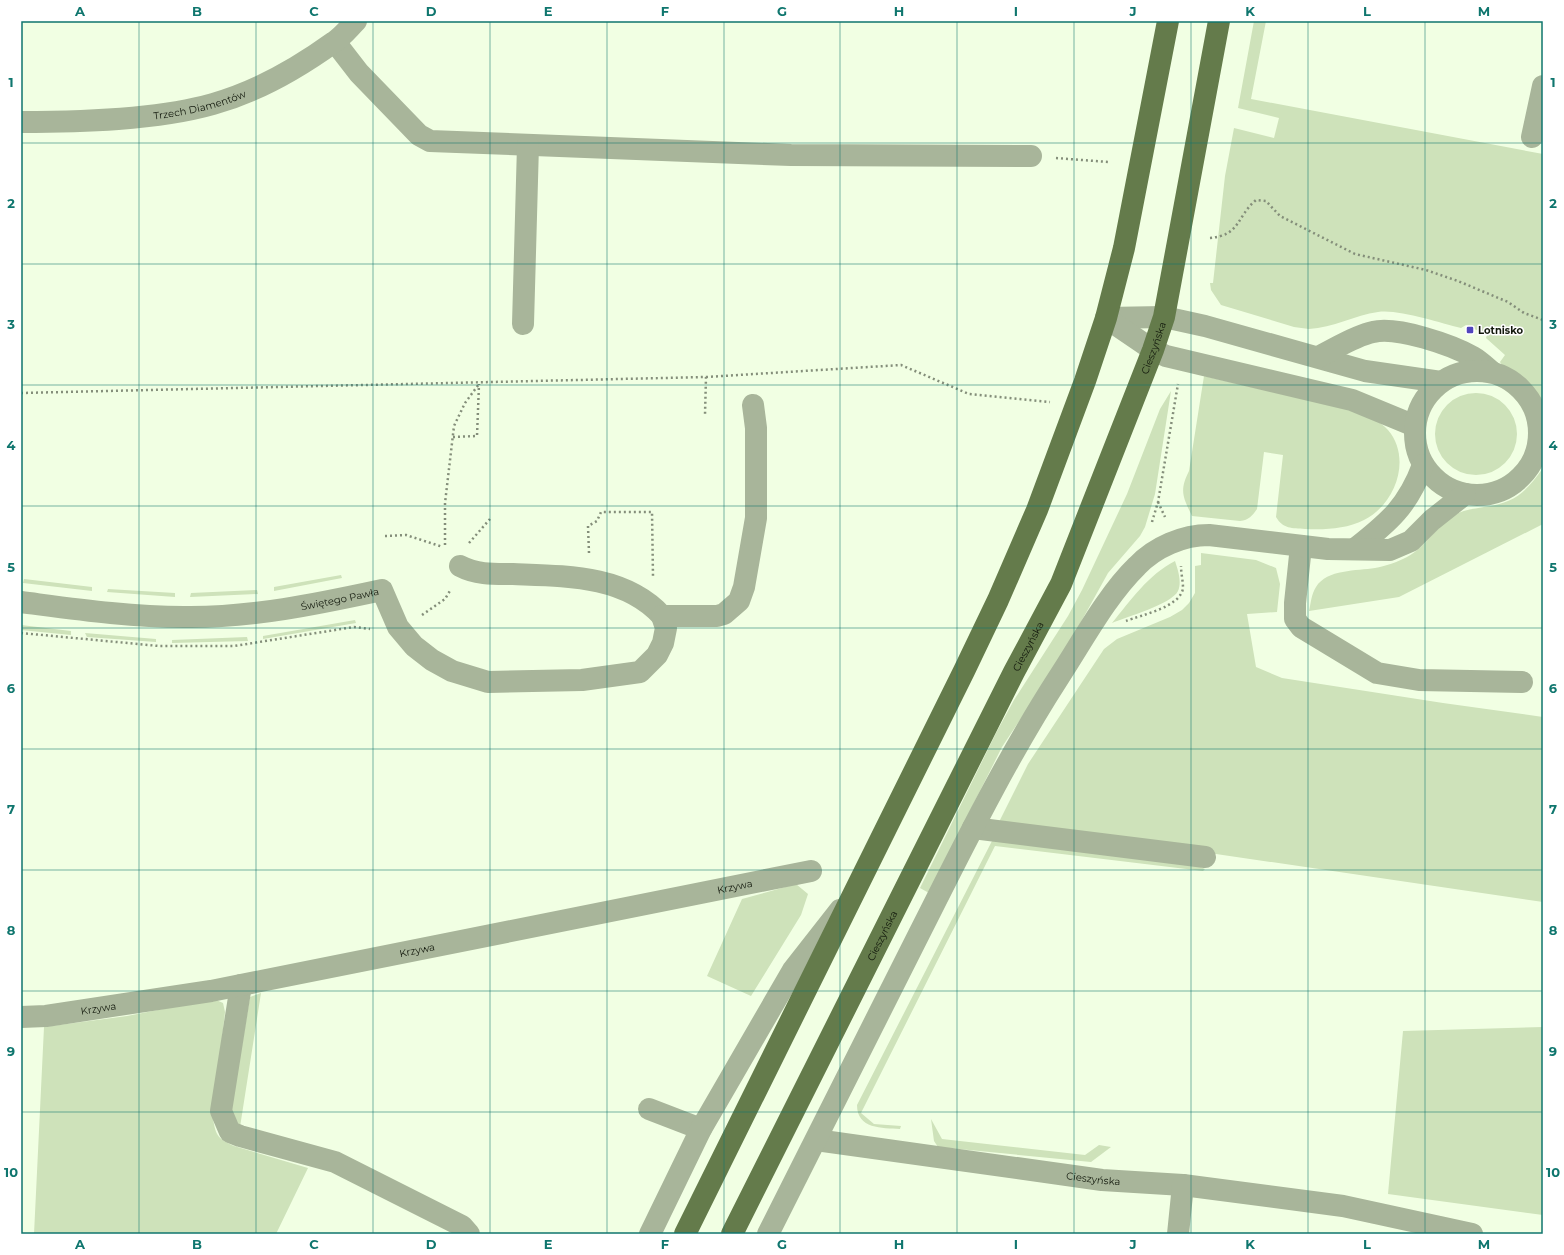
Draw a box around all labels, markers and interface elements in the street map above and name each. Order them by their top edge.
text: A [74,3,86,19]
text: B [192,3,202,19]
text: C [309,3,319,19]
text: D [426,3,437,19]
text: E [544,3,553,19]
text: F [661,3,669,19]
text: G [777,3,787,19]
text: H [894,3,904,19]
text: I [1014,3,1018,19]
text: J [1128,3,1137,19]
text: K [1245,3,1255,19]
text: L [1363,3,1371,19]
text: M [1478,3,1490,19]
text: 1 [8,74,14,90]
text: 1 [1550,74,1556,90]
street label: Trzech Diamentów [153,87,248,122]
text: 2 [7,195,15,211]
text: 2 [1549,195,1557,211]
text: 3 [6,316,15,332]
text: 3 [1548,316,1557,332]
street label: Cieszyńska [1138,320,1169,376]
place label: Lotnisko [1478,324,1523,337]
marker: Lotnisko [1465,325,1475,335]
text: 4 [7,437,16,453]
text: 4 [1549,437,1558,453]
text: 5 [7,559,15,575]
text: 5 [1549,559,1557,575]
street label: Świętego Pawła [300,585,380,613]
street label: Cieszyńska [1010,619,1047,674]
text: 6 [7,680,16,696]
text: 6 [1549,680,1558,696]
text: 7 [7,801,15,817]
text: 7 [1549,801,1557,817]
street label: Krzywa [716,877,754,897]
street label: Cieszyńska [864,908,900,963]
text: 8 [7,922,16,938]
text: 8 [1549,922,1558,938]
street label: Krzywa [398,940,436,960]
street label: Krzywa [80,999,117,1018]
text: 9 [7,1043,15,1059]
text: 9 [1549,1043,1557,1059]
text: 10 [4,1164,18,1180]
text: 10 [1546,1164,1560,1180]
street label: Cieszyńska [1065,1169,1121,1188]
text: A [74,1236,86,1252]
text: B [192,1236,202,1252]
text: C [309,1236,319,1252]
text: D [426,1236,437,1252]
text: E [544,1236,553,1252]
text: F [661,1236,669,1252]
text: G [777,1236,787,1252]
text: H [894,1236,904,1252]
text: I [1014,1236,1018,1252]
text: J [1128,1236,1137,1252]
text: K [1245,1236,1255,1252]
text: L [1363,1236,1371,1252]
text: M [1478,1236,1490,1252]

